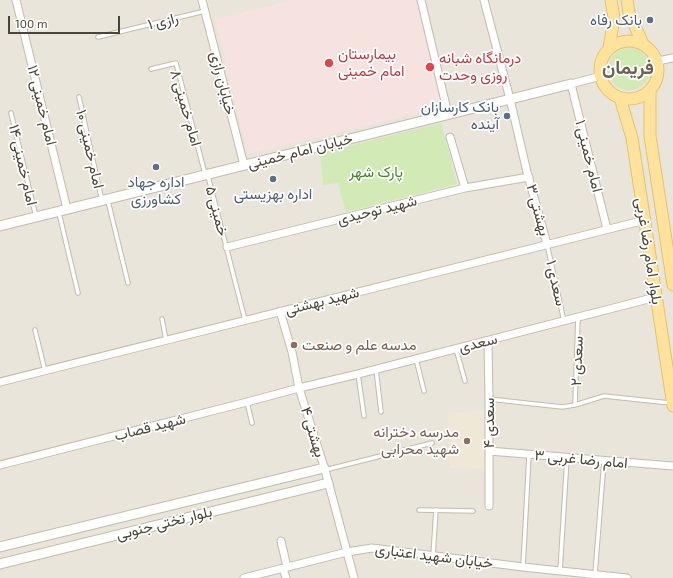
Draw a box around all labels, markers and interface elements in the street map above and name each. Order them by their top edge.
scale bar [10,8,122,34]
street label: رازی ۱ [146,9,180,33]
place label: بانک رفاه [590,11,642,29]
marker: بانک رفاه [645,15,655,25]
text: 100 m [15,16,47,30]
place label: بیمارستان امام خمینی [338,45,405,80]
street label: خیابان رازی [206,49,240,117]
place label: درمانگاه شبانه روزی وحدت [439,49,521,84]
marker: بیمارستان امام خمینی [323,57,335,69]
district label: فریمان [602,57,654,79]
marker: درمانگاه شبانه روزی وحدت [424,61,436,73]
street label: امام خمینی ۱۲ [23,63,61,147]
street label: امام خمینی ۸ [166,68,206,148]
place label: بانک کارسازان آینده [421,98,499,133]
street label: امام خمینی ۱۰ [72,108,108,190]
marker: بانک کارسازان آینده [502,111,512,121]
street label: امام خمینی ۱ [571,118,607,194]
street label: امام خمینی ۱۴ [5,123,41,207]
street label: خیابان امام خمینی [246,129,354,173]
marker: اداره جهاد کشاورزی [151,162,161,172]
park label: پارک شهر [349,163,403,181]
place label: اداره جهاد کشاورزی [127,173,185,208]
marker: اداره بهزیستی [268,174,278,184]
street label: بهشتی ۳ [522,182,554,238]
street label: خمینی ۵ [202,184,232,238]
place label: اداره بهزیستی [234,185,312,203]
street label: شهید توحیدی [335,191,419,229]
street label: بلوار امام رضا غربی [632,196,666,306]
street label: سعدی ۱ [542,258,570,308]
street label: شهید بهشتی [283,283,361,319]
street label: سعدی [457,330,499,356]
place label: مدسه علم و صنعت [302,336,417,354]
street label: سعدی ۲ [567,336,587,386]
marker: مدسه علم و صنعت [289,340,299,350]
street label: سعدی ۴ [480,398,498,448]
street label: بهشتی ۴ [297,405,329,459]
street label: شهید قصاب [112,409,188,445]
place label: مدرسه دخترانه شهید محرابی [373,423,459,458]
marker: مدرسه دخترانه شهید محرابی [462,436,472,446]
street label: امام رضا غربی ۳ [534,446,628,472]
street label: بلوار تختی جنوبی [114,502,214,544]
street label: خیابان شهید اعتباری [374,540,494,572]

